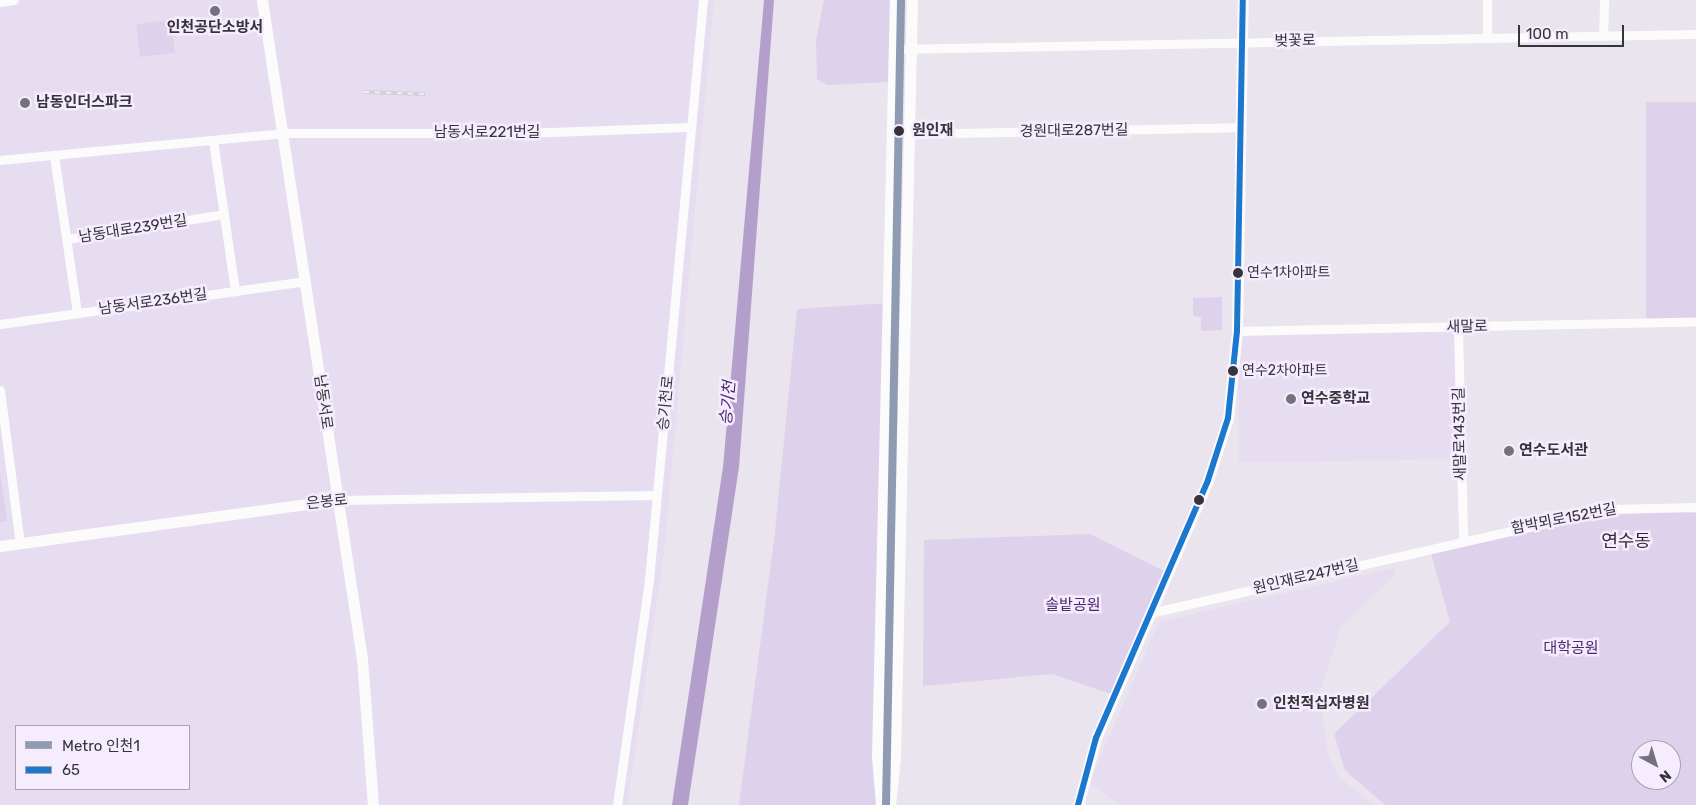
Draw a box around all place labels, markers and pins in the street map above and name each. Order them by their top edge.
marker: 인천공단소방서 [209,5,221,17]
place label: 인천공단소방서 [167,19,263,37]
place label: 남동인더스파크 [36,94,133,112]
marker: 남동인더스파크 [18,96,32,110]
marker: 원인재 [890,122,908,140]
place label: 원인재 [912,122,953,140]
place label: 연수1차아파트 [1247,265,1330,281]
marker: 연수1차아파트 [1233,268,1243,278]
place label: 연수2차아파트 [1242,363,1327,379]
marker: 연수2차아파트 [1228,366,1238,376]
place label: 연수중학교 [1301,390,1370,408]
marker: 연수중학교 [1285,393,1297,405]
place label: 연수도서관 [1519,442,1588,460]
marker: 연수도서관 [1503,445,1515,457]
unlabelled marker [1194,495,1204,505]
place label: 인천적십자병원 [1273,695,1370,713]
marker: 인천적십자병원 [1255,697,1269,711]

